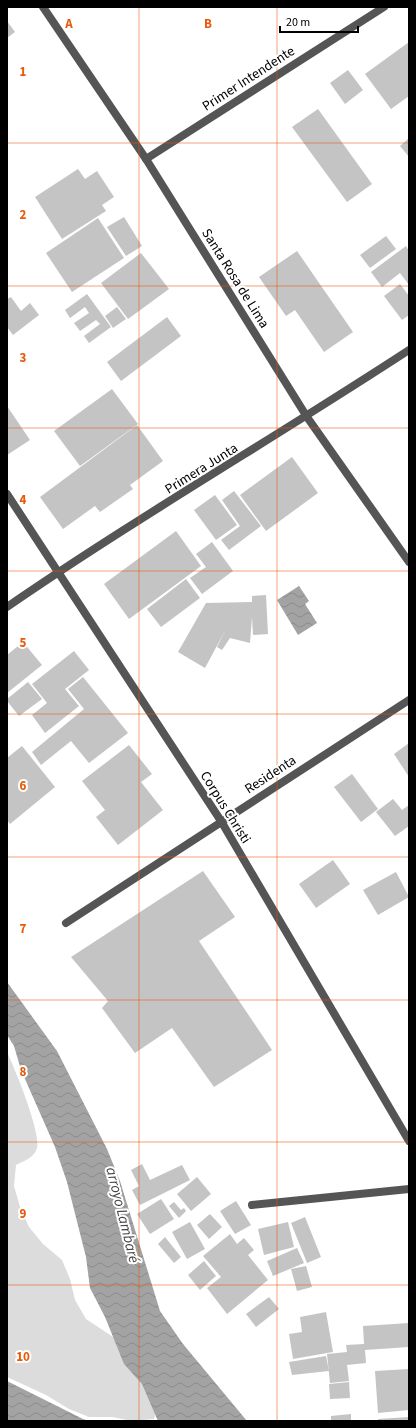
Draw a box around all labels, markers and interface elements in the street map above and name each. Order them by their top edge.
scale bar [280,8,358,34]
text: 20 m [286,14,310,31]
text: A [64,15,73,33]
text: B [204,15,212,33]
street label: Primer Intendente [198,41,299,116]
text: 1 [20,63,27,81]
text: 2 [20,206,27,224]
street label: Santa Rosa de Lima [196,225,274,332]
text: 3 [20,349,27,367]
street label: Primera Junta [161,438,242,499]
text: 4 [20,491,27,509]
text: 5 [20,634,27,652]
street label: Residenta [241,751,300,799]
street label: Corpus Christi [195,767,255,848]
text: 6 [20,777,27,795]
text: 7 [20,920,27,938]
text: 8 [20,1063,27,1081]
water label: arroyo Lambaré [100,1165,145,1266]
text: 9 [20,1205,27,1223]
text: 10 [16,1348,30,1366]

